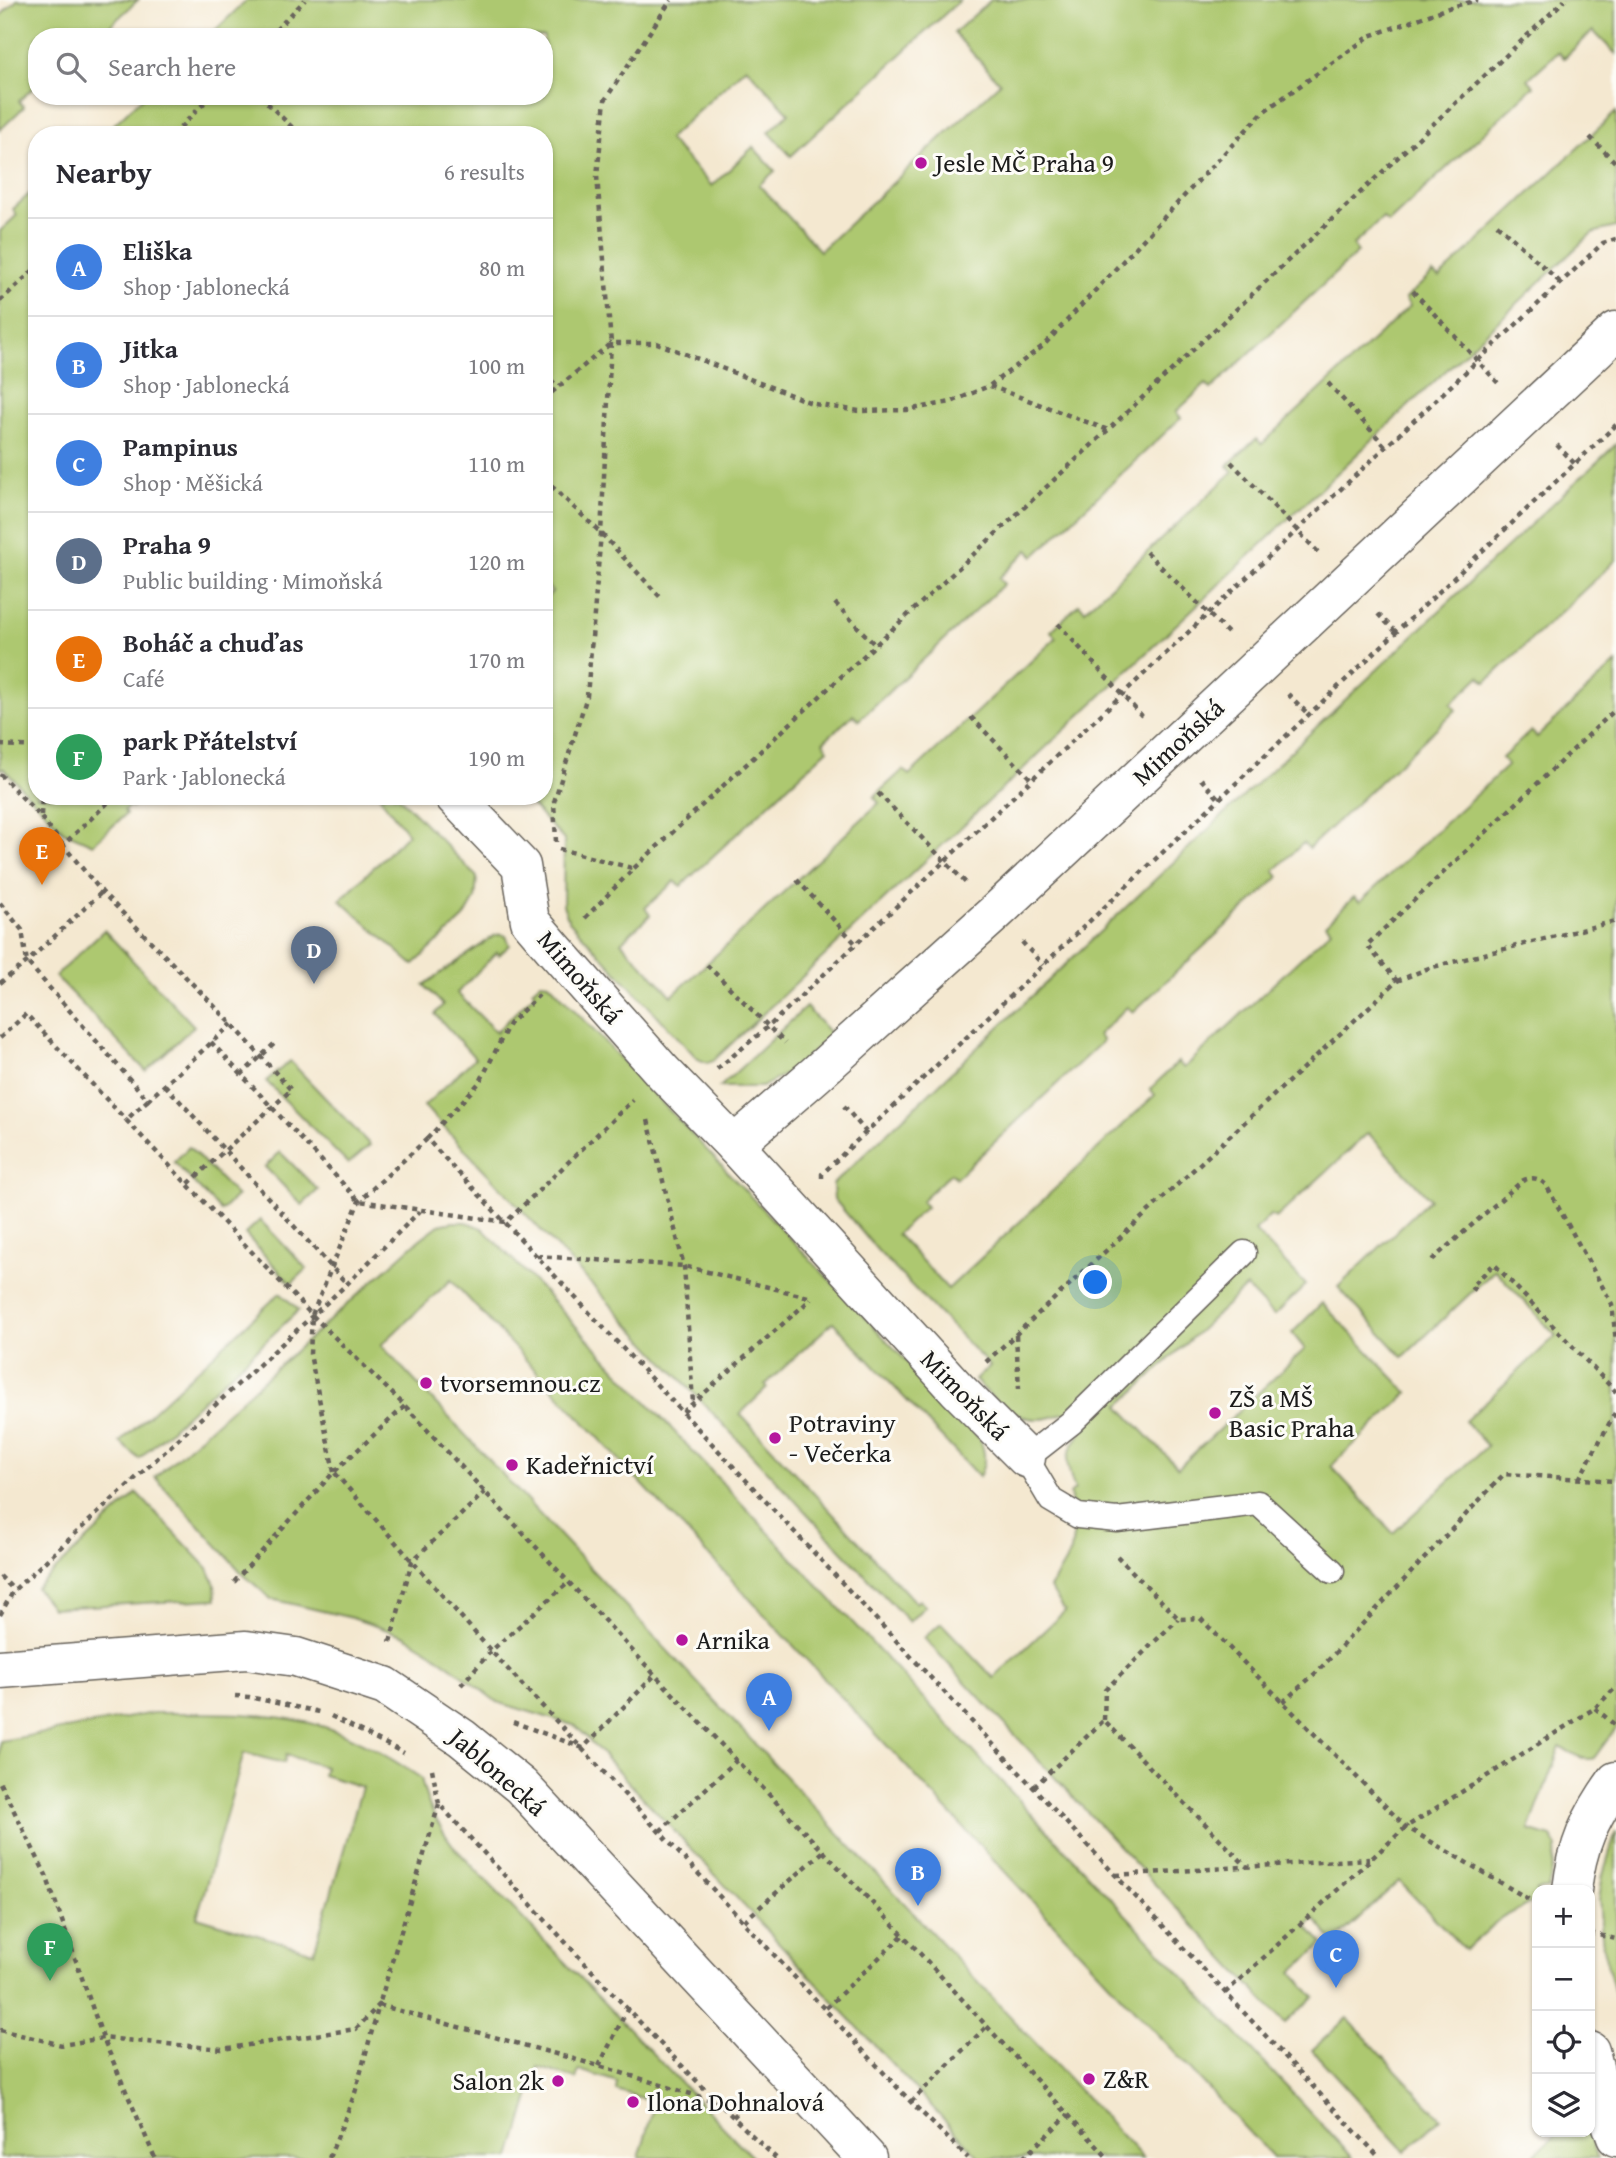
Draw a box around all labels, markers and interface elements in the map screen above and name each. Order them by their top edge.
search box [28,28,553,105]
text: Search here [108,47,236,86]
icon: search [52,48,90,86]
place label: Jesle MČ Praha 9 [932,143,1114,182]
text: Nearby [56,150,152,194]
text: 6 results [444,155,525,188]
marker: Jesle MČ Praha 9 [913,155,929,171]
text: Eliška [123,231,192,270]
text: A [72,251,86,284]
text: 80 m [479,251,525,284]
text: Shop · Jablonecká [123,270,290,303]
text: Jitka [123,329,178,368]
text: B [72,349,86,382]
text: 100 m [468,349,525,382]
text: Shop · Jablonecká [123,368,290,401]
text: Pampinus [123,427,238,466]
text: C [72,447,86,480]
text: 110 m [468,447,525,480]
text: Shop · Měšická [123,466,263,499]
text: Praha 9 [123,525,211,564]
text: D [72,545,86,578]
text: 120 m [468,545,525,578]
text: Public building · Mimoňská [123,564,383,597]
text: Boháč a chuďas [123,623,304,662]
text: E [73,643,85,676]
text: 170 m [468,643,525,676]
text: Café [123,662,165,695]
street label: Mimoňská [1123,688,1233,795]
text: park Přátelství [123,721,297,760]
text: F [73,741,85,774]
text: 190 m [468,741,525,774]
text: Park · Jablonecká [123,760,286,793]
pin: E [19,827,65,885]
street label: Mimoňská [528,921,633,1033]
pin: D [291,926,337,984]
your location [1078,1265,1112,1299]
street label: Mimoňská [912,1340,1019,1450]
place label: tvorsemnou.cz [440,1363,601,1402]
marker: tvorsemnou.cz [418,1375,434,1391]
place label: ZŠ a MŠ Basic Praha [1229,1378,1355,1447]
place label: Potraviny - Večerka [789,1403,896,1472]
marker: ZŠ a MŠ Basic Praha [1207,1405,1223,1421]
marker: Potraviny - Večerka [767,1430,783,1446]
place label: Kadeřnictví [526,1445,654,1484]
marker: Kadeřnictví [504,1457,520,1473]
place label: Arnika [696,1620,771,1659]
marker: Arnika [674,1632,690,1648]
pin: A [746,1673,792,1731]
street label: Jablonecká [439,1716,556,1825]
pin: B [895,1848,941,1906]
map controls [1532,1885,1595,2137]
button: + [1532,1885,1595,1948]
pin: F [27,1923,73,1981]
pin: C [1313,1930,1359,1988]
button: − [1532,1948,1595,2011]
button: locate [1532,2011,1595,2074]
place label: Z&R [1103,2059,1149,2098]
place label: Salon 2k [452,2061,545,2100]
marker: Z&R [1081,2071,1097,2087]
marker: Salon 2k [550,2073,566,2089]
button: layers [1532,2074,1595,2137]
place label: Ilona Dohnalová [647,2082,825,2121]
marker: Ilona Dohnalová [625,2094,641,2110]

